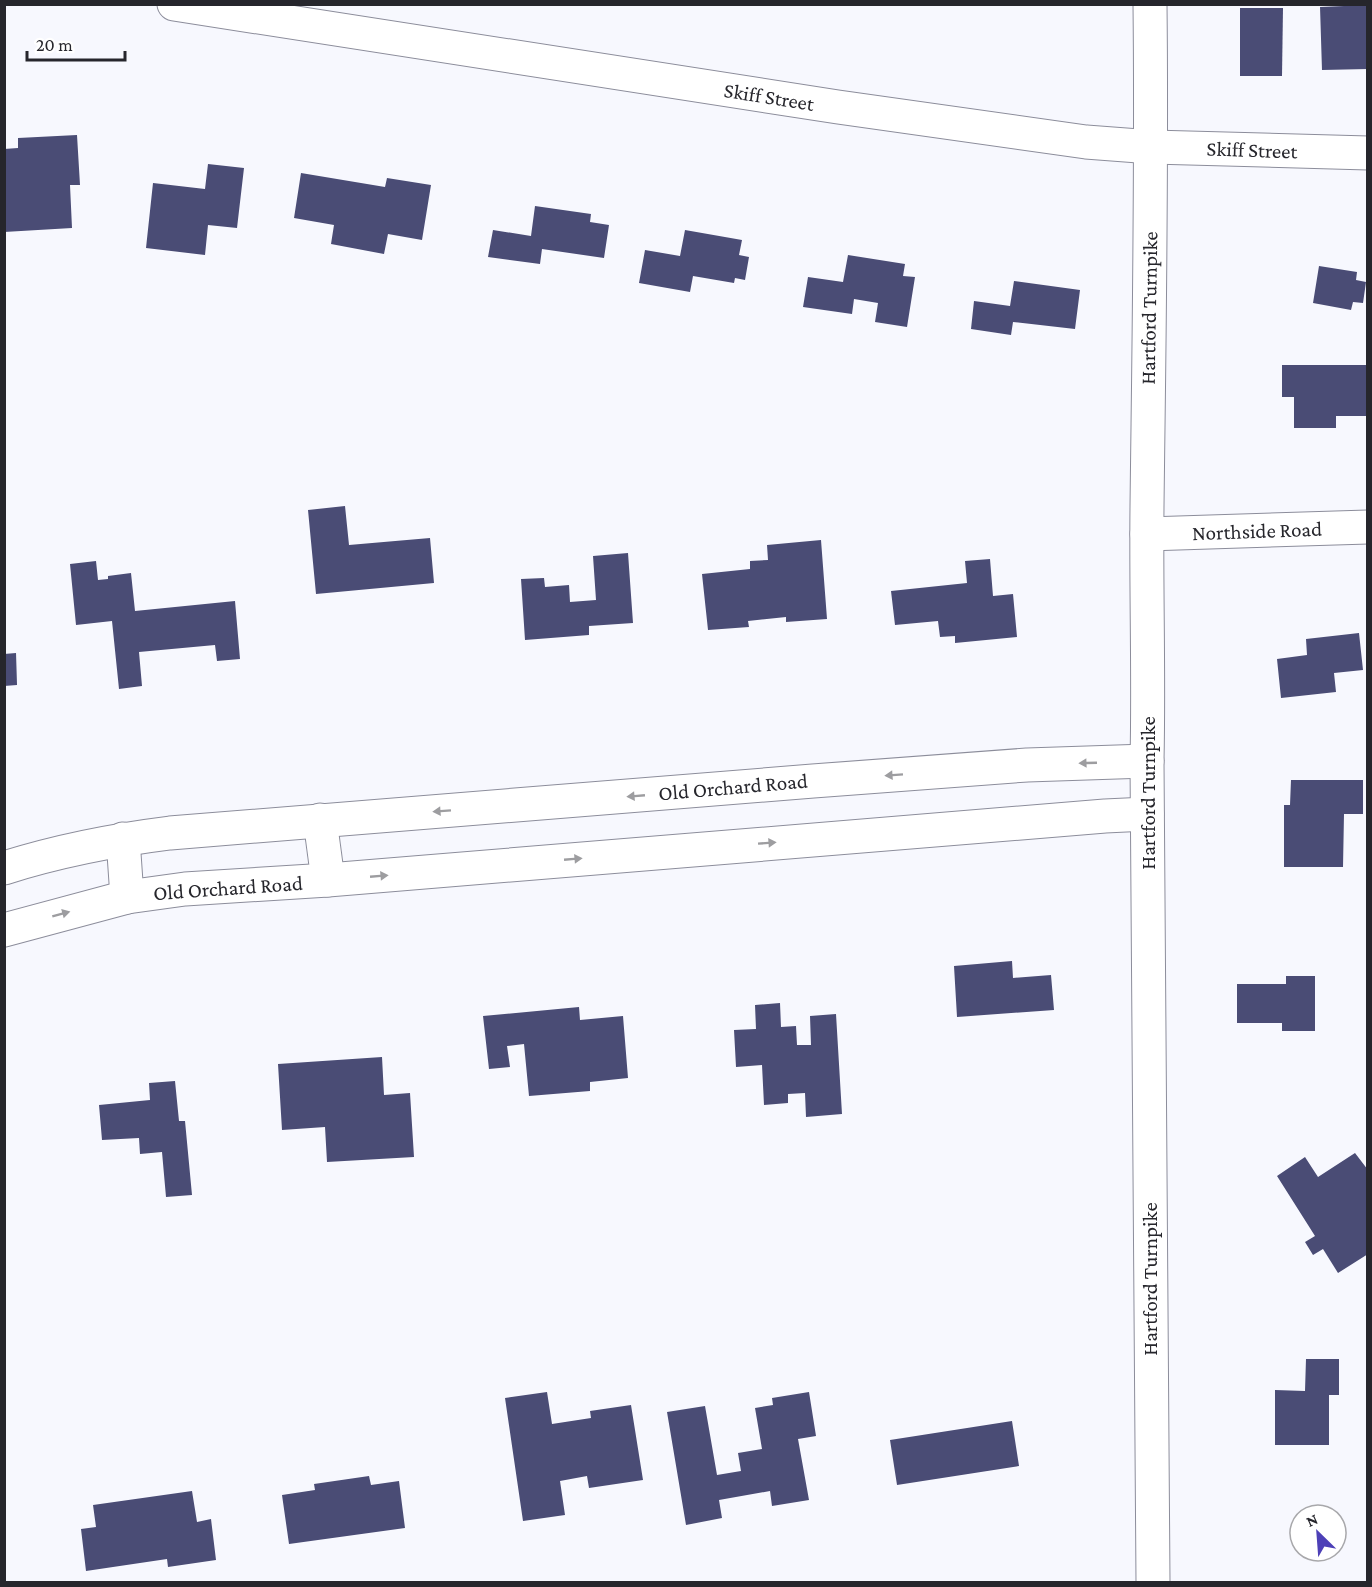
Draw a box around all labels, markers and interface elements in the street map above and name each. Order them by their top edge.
scale bar [27,24,124,62]
text: 20 m [36,35,73,55]
street label: Skiff Street [722,78,817,116]
street label: Skiff Street [1206,136,1299,164]
street label: Hartford Turnpike [1136,231,1162,385]
street label: Northside Road [1191,517,1323,545]
street label: Hartford Turnpike [1136,716,1160,870]
one-way arrow [1079,758,1098,767]
street label: Old Orchard Road [657,769,809,805]
one-way arrow [884,770,903,779]
one-way arrow [627,791,646,801]
one-way arrow [433,806,452,816]
one-way arrow [758,838,777,848]
one-way arrow [563,854,582,864]
street label: Old Orchard Road [152,871,304,905]
one-way arrow [369,871,388,881]
one-way arrow [52,909,70,919]
street label: Hartford Turnpike [1138,1202,1162,1356]
north arrow [1288,1503,1348,1563]
text: N [1303,1510,1320,1530]

